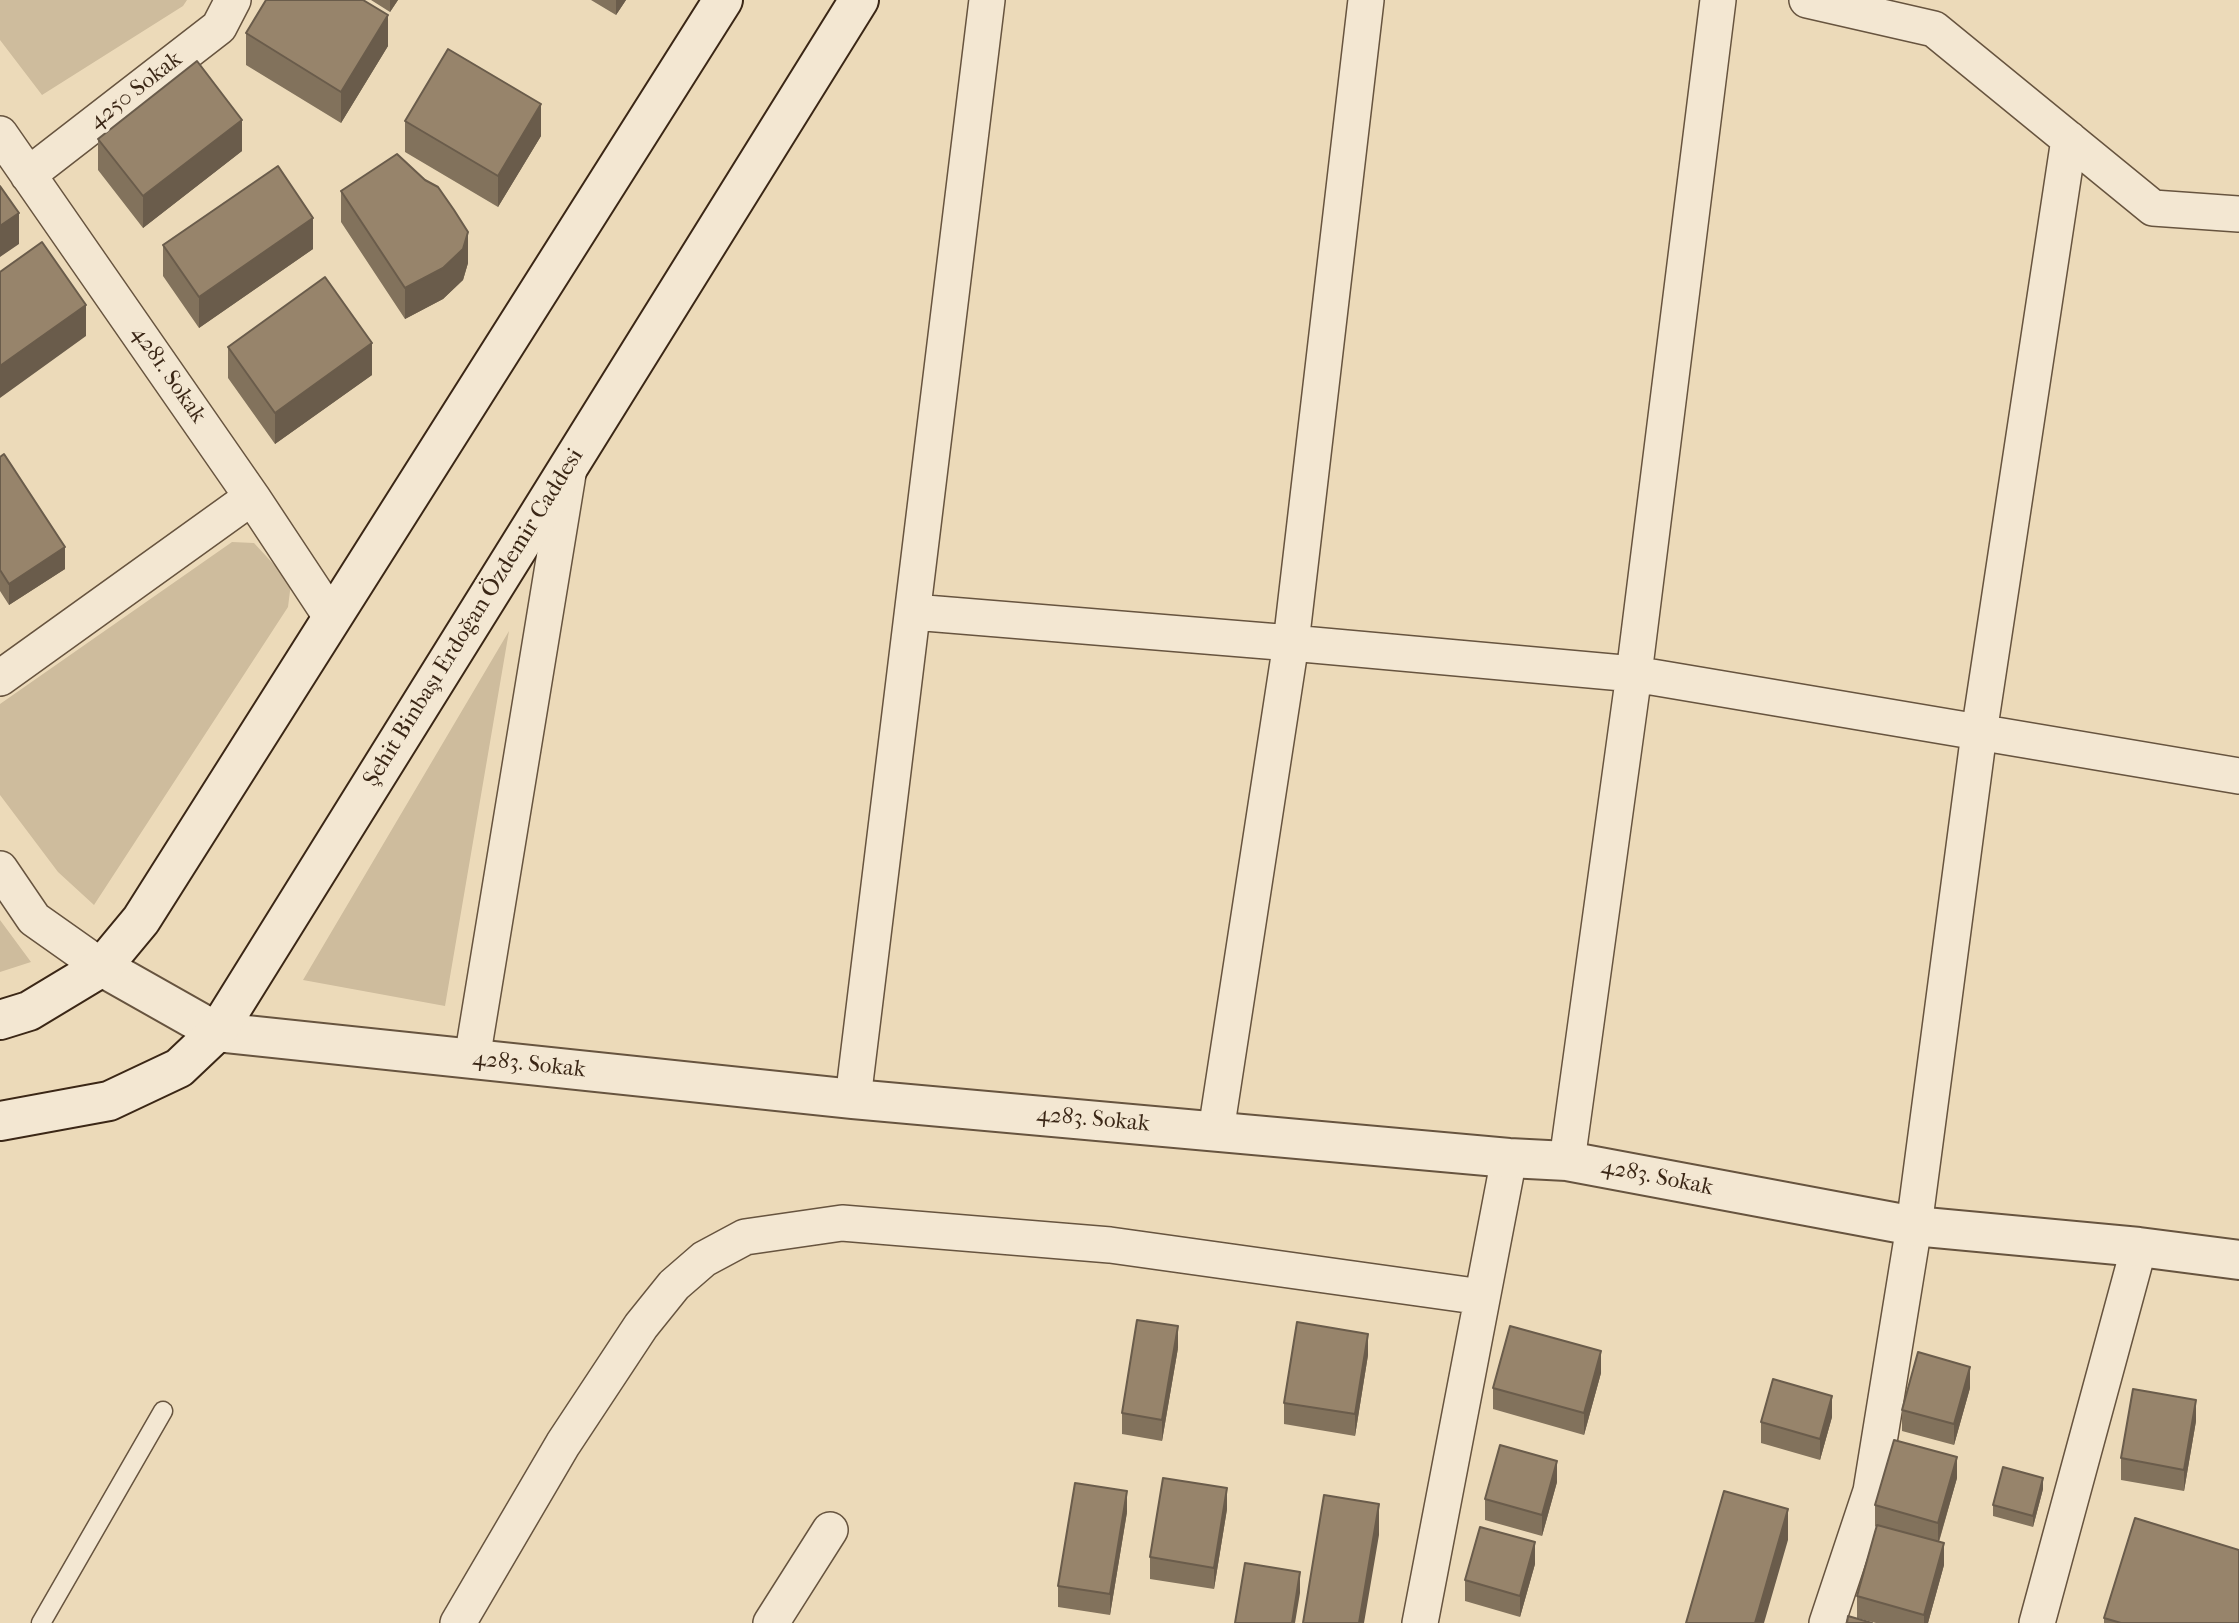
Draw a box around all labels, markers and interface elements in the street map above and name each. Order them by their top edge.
street label: 4250 Sokak [84,46,188,136]
street label: 4281. Sokak [125,321,211,429]
street label: Şehit Binbaşı Erdoğan Özdemir Caddesi [358,444,590,792]
street label: 4283. Sokak [471,1045,587,1085]
street label: 4283. Sokak [1035,1101,1151,1139]
street label: 4283. Sokak [1599,1154,1715,1202]

